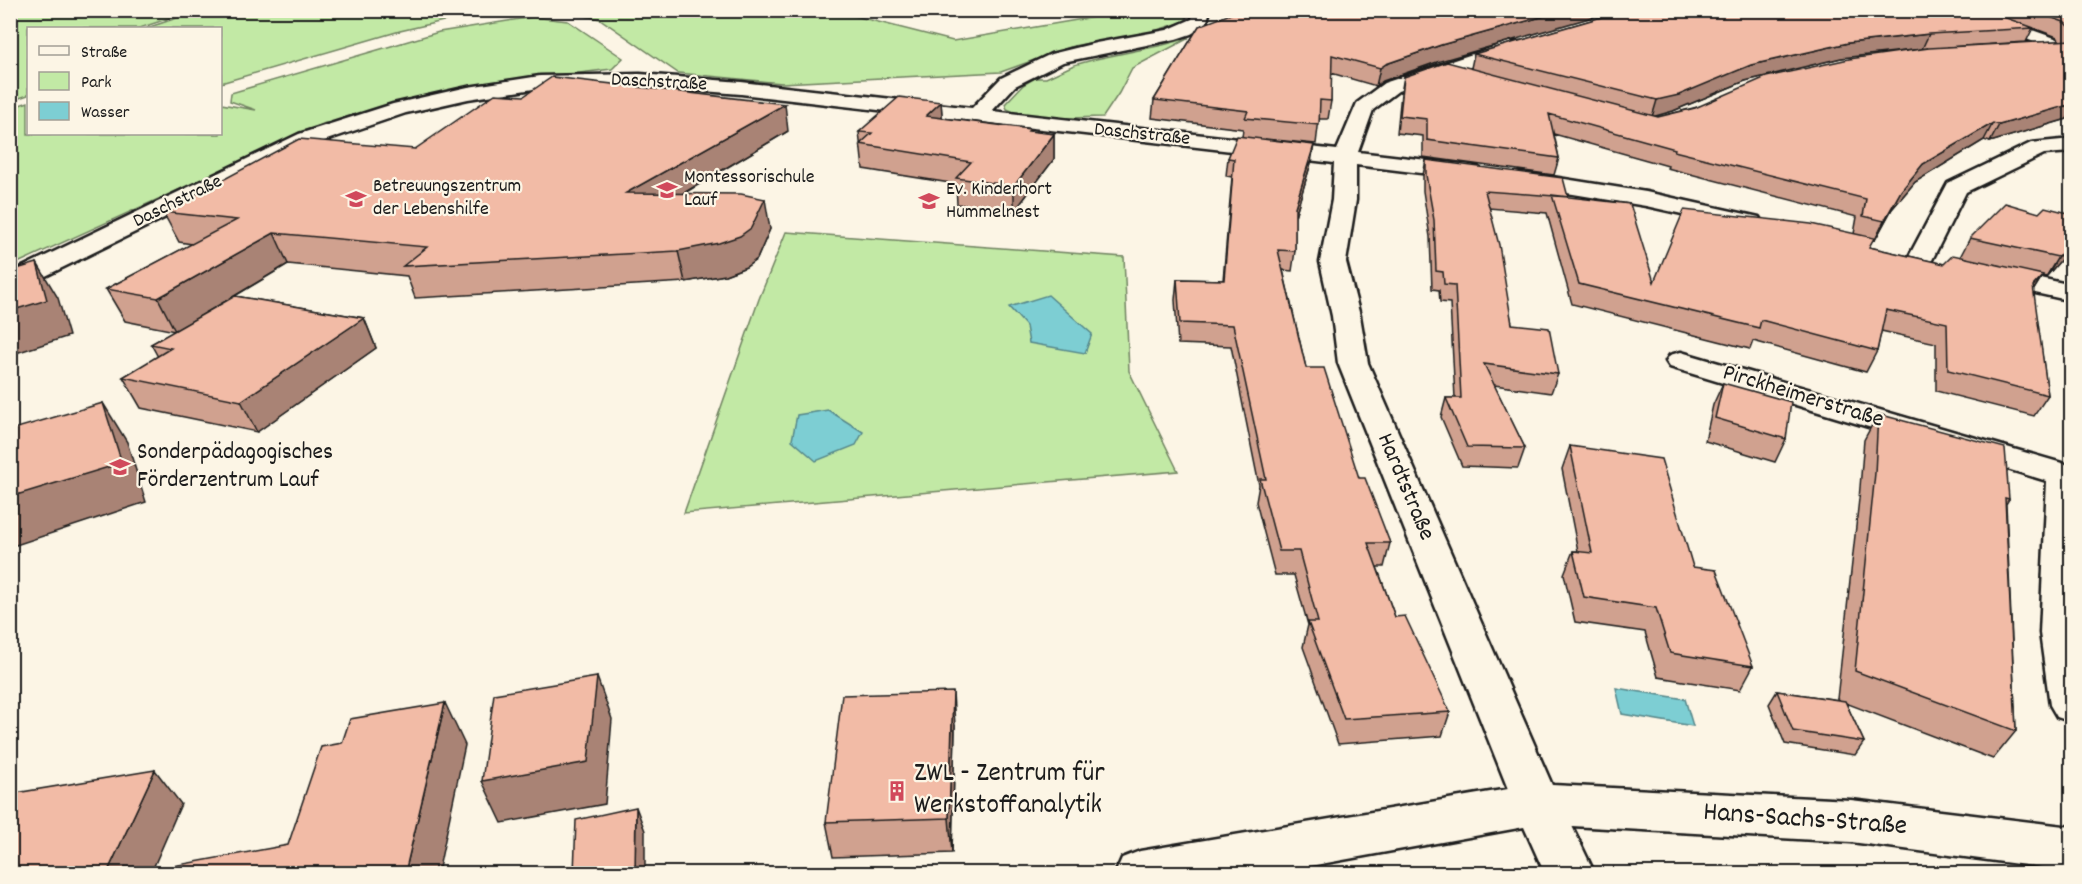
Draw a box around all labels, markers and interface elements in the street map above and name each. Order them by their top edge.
legend [27,27,222,135]
text: Straße [81,41,127,66]
street label: Daschstraße [610,67,708,100]
text: Park [81,71,112,96]
text: Wasser [81,101,130,126]
street label: Daschstraße [1093,116,1192,154]
place label: Montessorischule Lauf [684,164,815,215]
street label: Daschstraße [129,168,228,236]
place label: Betreuungszentrum der Lebenshilfe [373,173,521,224]
place label: Ev. Kinderhort Hummelnest [946,176,1052,227]
school or university icon: Montessorischule Lauf [655,178,679,202]
school or university icon: Betreuungszentrum der Lebenshilfe [344,187,368,211]
school or university icon: Ev. Kinderhort Hummelnest [917,189,941,213]
street label: Pirckheimerstraße [1718,356,1888,438]
street label: Hardtstraße [1367,428,1443,546]
place label: Sonderpädagogisches Förderzentrum Lauf [137,436,333,498]
school or university icon: Sonderpädagogisches Förderzentrum Lauf [108,455,132,479]
place label: ZWL - Zentrum für Werkstoffanalytik [914,755,1105,827]
building icon: ZWL - Zentrum für Werkstoffanalytik [885,779,909,803]
street label: Hans-Sachs-Straße [1702,794,1908,848]

